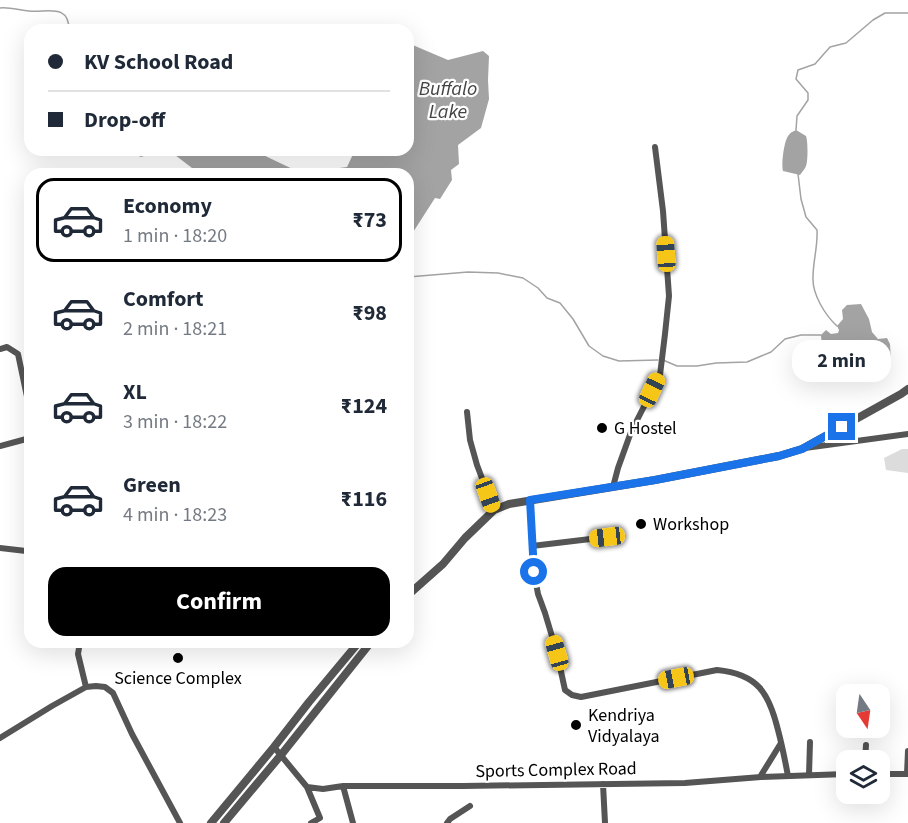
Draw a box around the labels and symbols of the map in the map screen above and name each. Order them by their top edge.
water label: Buffalo Lake [419,75,477,126]
car [656,235,676,273]
callout: 2 min [792,340,892,382]
car [636,370,668,410]
route end [828,413,855,440]
place label: G Hostel [614,416,677,441]
marker: G Hostel [595,421,609,435]
car [473,475,503,515]
place label: Workshop [653,512,729,537]
marker: Workshop [634,517,648,531]
car [588,526,626,548]
route start [520,558,547,585]
car [543,633,571,673]
marker: Science Complex [171,651,185,665]
place label: Science Complex [114,666,242,691]
car [657,666,695,690]
north arrow [836,684,890,738]
place label: Kendriya Vidyalaya [588,703,660,749]
marker: Kendriya Vidyalaya [569,718,583,732]
street label: Sports Complex Road [475,756,637,784]

